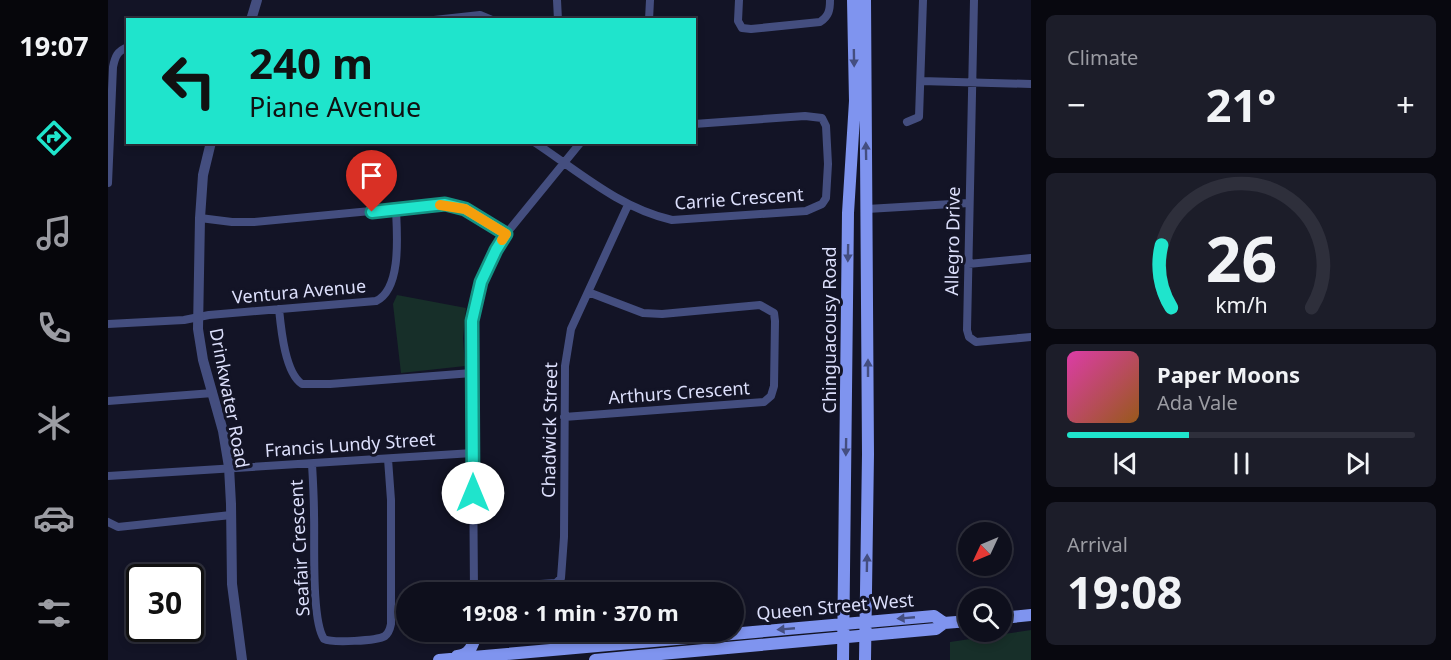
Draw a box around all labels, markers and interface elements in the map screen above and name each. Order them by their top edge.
text: 19:07 [19,27,89,64]
text: 240 m [249,34,373,91]
icon: left [150,42,228,120]
text: Climate [1067,44,1138,71]
one-way arrow [849,49,858,68]
text: 21° [1206,74,1276,135]
text: − [1067,82,1086,127]
text: + [1396,82,1415,127]
text: Piane Avenue [249,88,421,125]
icon: directions [33,117,75,159]
one-way arrow [861,141,870,160]
pin [346,150,397,212]
icon: arrive [355,159,388,192]
street label: Carrie Crescent [674,181,805,214]
street label: Allegro Drive [939,186,965,296]
icon: music [33,212,75,254]
text: 26 [1205,215,1277,300]
one-way arrow [843,244,853,263]
street label: Chinguacousy Road [817,247,841,413]
street label: Ventura Avenue [231,273,367,309]
text: km/h [1215,290,1267,319]
icon: phone [33,307,75,349]
street label: Drinkwater Road [205,326,255,470]
one-way arrow [863,358,873,377]
text: Paper Moons [1157,359,1300,389]
street label: Chadwick Street [536,361,562,498]
street label: Arthurs Crescent [607,375,751,409]
text: Ada Vale [1157,389,1238,416]
icon: climate [33,402,75,444]
street label: Francis Lundy Street [264,426,437,462]
one-way arrow [842,437,851,456]
icon: previous [1109,447,1142,480]
icon: pause [1225,447,1258,480]
icon: next [1341,447,1374,480]
position arrow [441,461,505,525]
street label: Seafair Crescent [283,479,315,617]
icon: car [33,497,75,539]
north arrow [958,522,1012,576]
map controls [958,522,1012,642]
text: Arrival [1067,531,1128,558]
one-way arrow [862,553,872,572]
text: 19:08 [1067,561,1183,622]
speed limit sign: 30 [126,564,204,642]
street label: Queen Street West [755,587,915,625]
button: search [958,588,1012,642]
icon: filters [33,592,75,634]
text: 19:08 · 1 min · 370 m [461,597,679,627]
one-way arrow [897,613,916,623]
one-way arrow [776,624,795,634]

